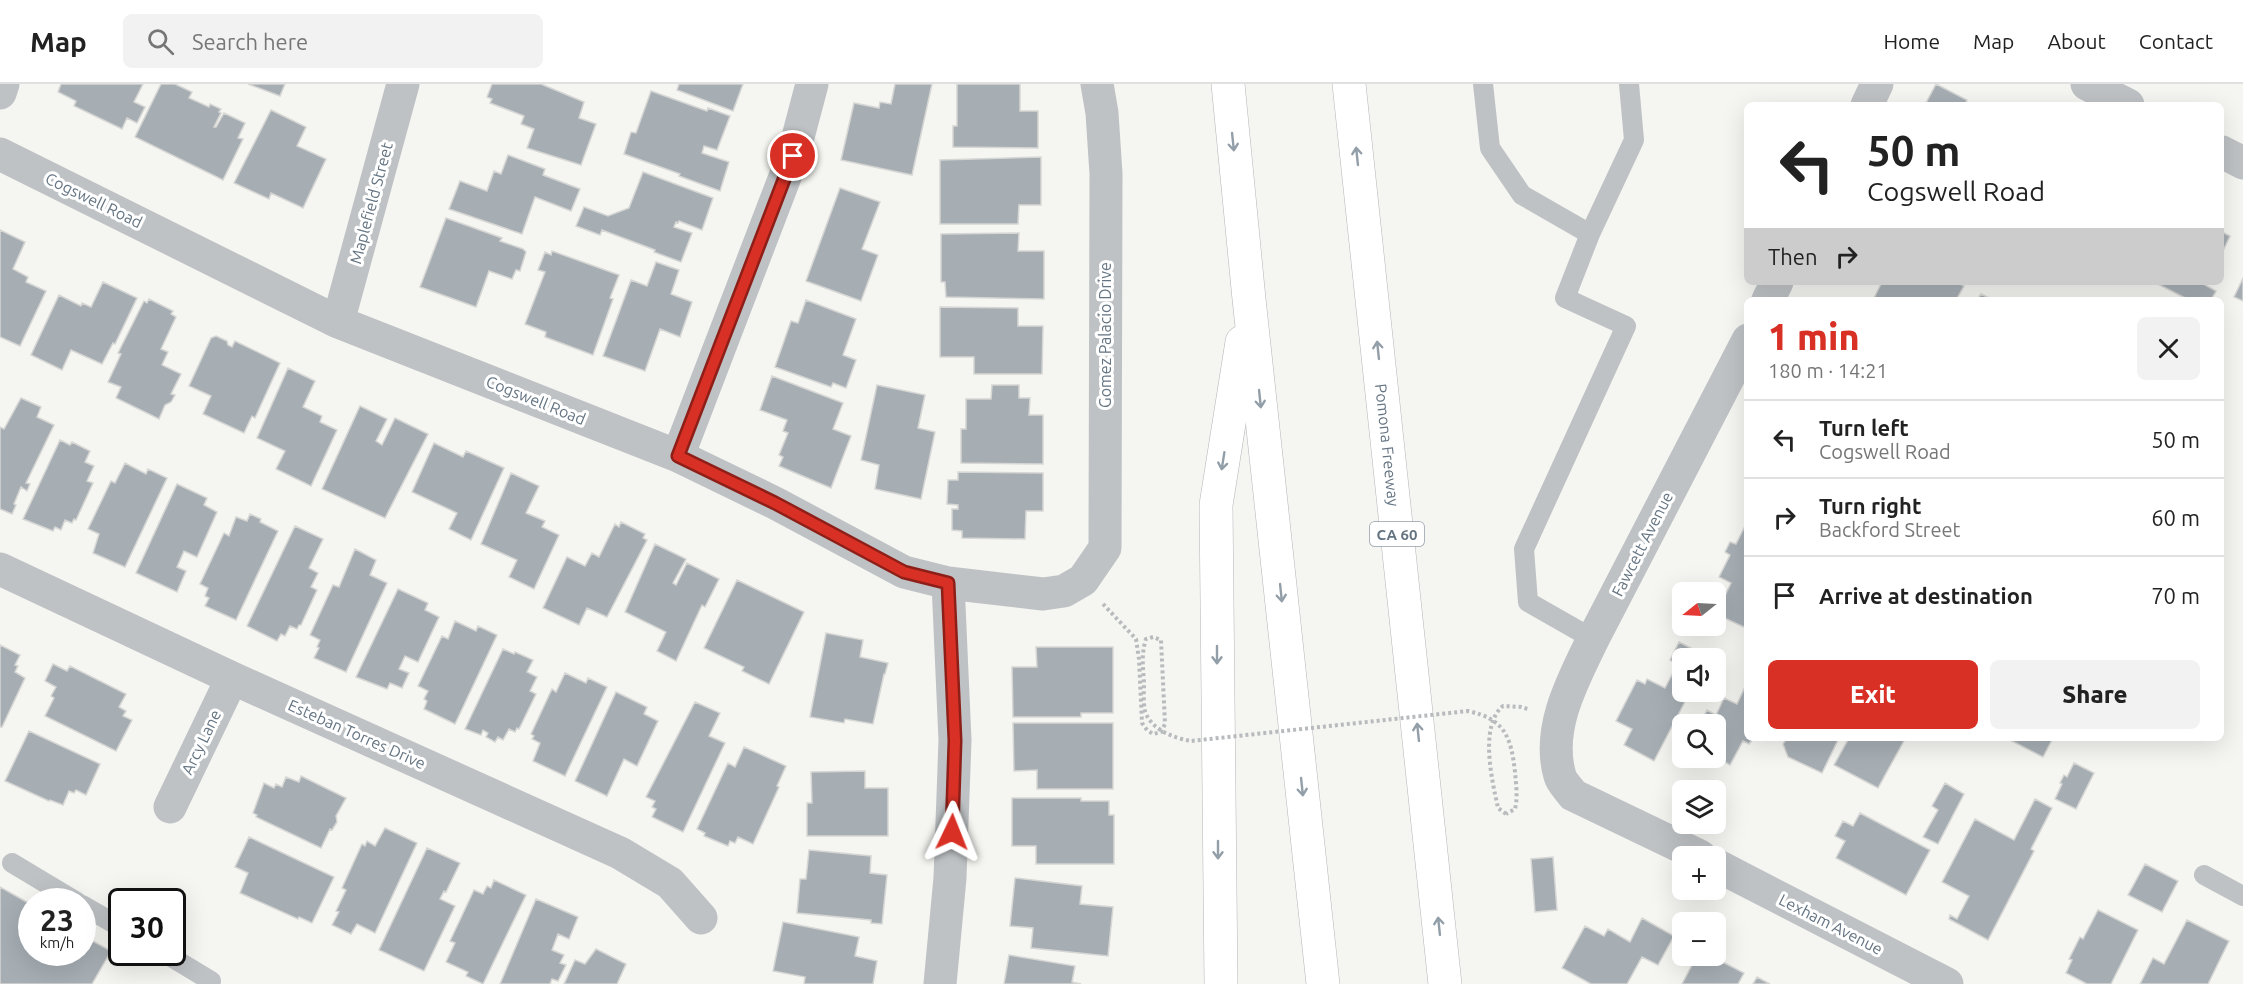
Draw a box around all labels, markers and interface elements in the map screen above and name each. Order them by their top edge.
search box [123,14,543,68]
icon: search [144,25,177,58]
text: Map [30,26,87,57]
text: Search here [192,29,308,54]
text: Home [1883,29,1940,53]
text: Map [1973,29,2014,53]
text: About [2047,29,2106,53]
text: Contact [2139,29,2213,53]
icon: left [1768,126,1846,204]
text: 50 m [1867,127,1961,174]
pin [767,130,818,181]
one-way arrow [1228,132,1239,152]
icon: arrive [776,139,809,172]
street label: Maplefield Street [346,140,396,266]
one-way arrow [1351,147,1362,167]
street label: Cogswell Road [43,169,145,231]
text: Cogswell Road [1867,176,2045,206]
icon: right [1830,240,1863,273]
text: Then [1768,244,1818,269]
street label: Gomez Palacio Drive [1096,262,1114,408]
text: 1 min [1768,316,1860,357]
button: close [2137,317,2200,380]
one-way arrow [1372,341,1383,361]
text: 180 m · 14:21 [1768,359,1888,382]
street label: Cogswell Road [484,372,588,428]
street label: Pomona Freeway [1372,383,1403,507]
one-way arrow [1255,389,1266,408]
text: Turn left [1819,415,1909,440]
icon: left [1768,423,1801,456]
text: 50 m [2151,427,2200,452]
text: Cogswell Road [1819,440,1951,463]
one-way arrow [1218,450,1229,470]
street label: Fawcett Avenue [1608,489,1676,599]
text: Turn right [1819,493,1921,518]
icon: right [1768,501,1801,534]
text: 60 m [2151,505,2200,530]
text: Backford Street [1819,518,1960,541]
road number: CA 60 [1370,522,1424,546]
icon: arrive [1768,579,1801,612]
one-way arrow [1276,582,1287,602]
north arrow [1672,582,1726,636]
map controls [1672,582,1726,966]
text: Arrive at destination [1819,583,2033,608]
text: 70 m [2151,583,2200,608]
one-way arrow [1211,644,1223,664]
button: sound [1672,648,1726,702]
button: Exit [1768,660,1978,729]
button: Share [1990,660,2200,729]
street label: Esteban Torres Drive [286,696,428,772]
street label: Arcy Lane [178,707,224,777]
button: search [1672,714,1726,768]
one-way arrow [1413,722,1424,742]
one-way arrow [1297,776,1308,796]
button: layers [1672,780,1726,834]
position arrow [920,800,984,864]
one-way arrow [1212,839,1224,859]
button: + [1672,846,1726,900]
speed limit sign: 30 [108,888,186,966]
street label: Lexham Avenue [1776,890,1886,958]
text: 23 [40,903,74,937]
button: − [1672,912,1726,966]
one-way arrow [1433,916,1444,936]
text: km/h [40,934,74,951]

